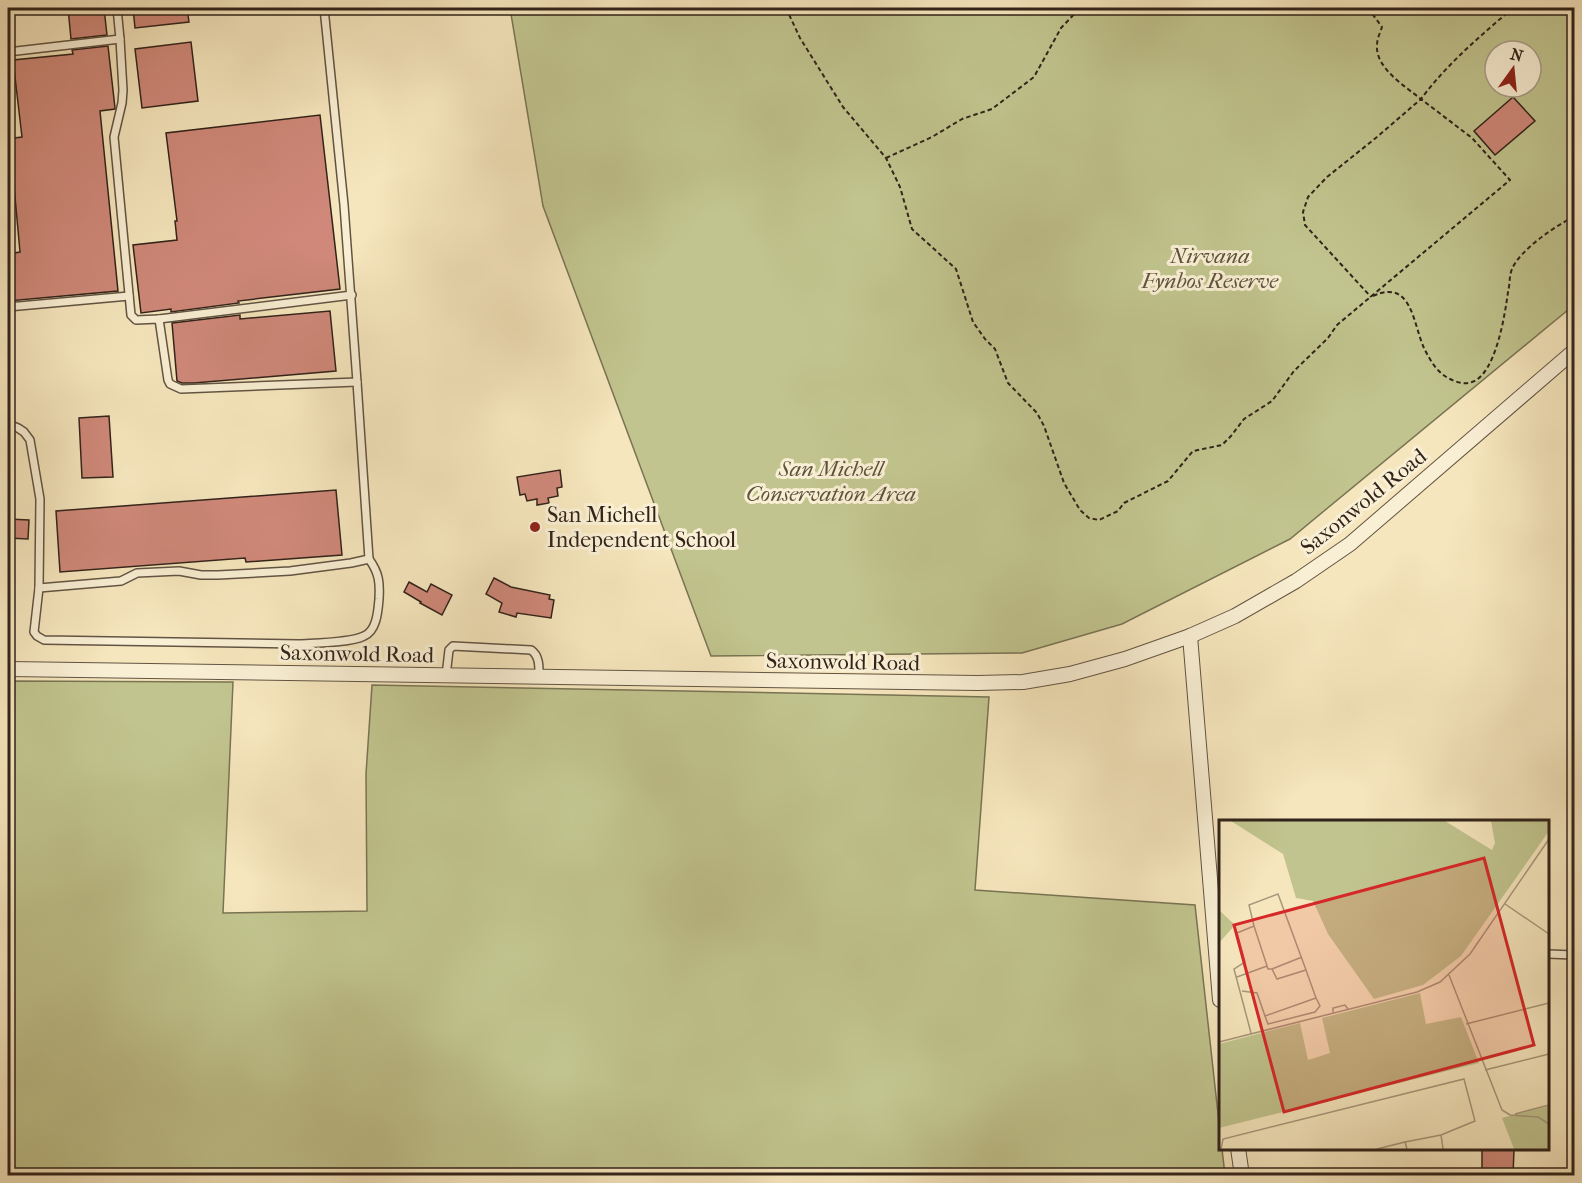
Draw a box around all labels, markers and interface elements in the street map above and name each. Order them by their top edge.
north arrow [1483,39,1543,99]
text: N [1508,44,1526,66]
park label: Nirvana Fynbos Reserve [1141,243,1279,294]
street label: Saxonwold Road [1295,442,1433,560]
park label: San Michell Conservation Area [746,456,916,507]
place label: San Michell Independent School [547,502,736,553]
marker: San Michell Independent School [528,520,542,534]
street label: Saxonwold Road [280,640,435,668]
street label: Saxonwold Road [766,648,921,676]
inset map [1219,820,1549,1150]

